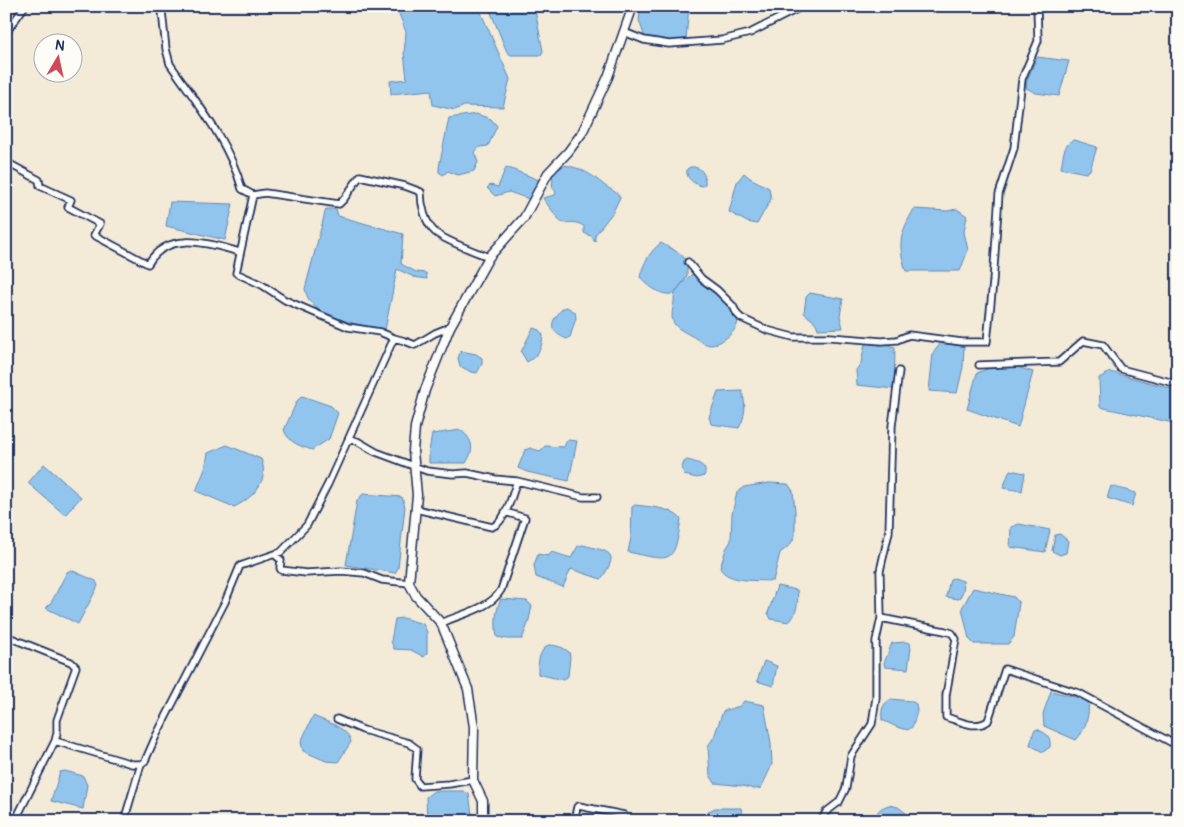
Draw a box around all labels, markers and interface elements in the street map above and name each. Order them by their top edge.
north arrow [32,32,82,82]
text: N [54,37,66,55]

